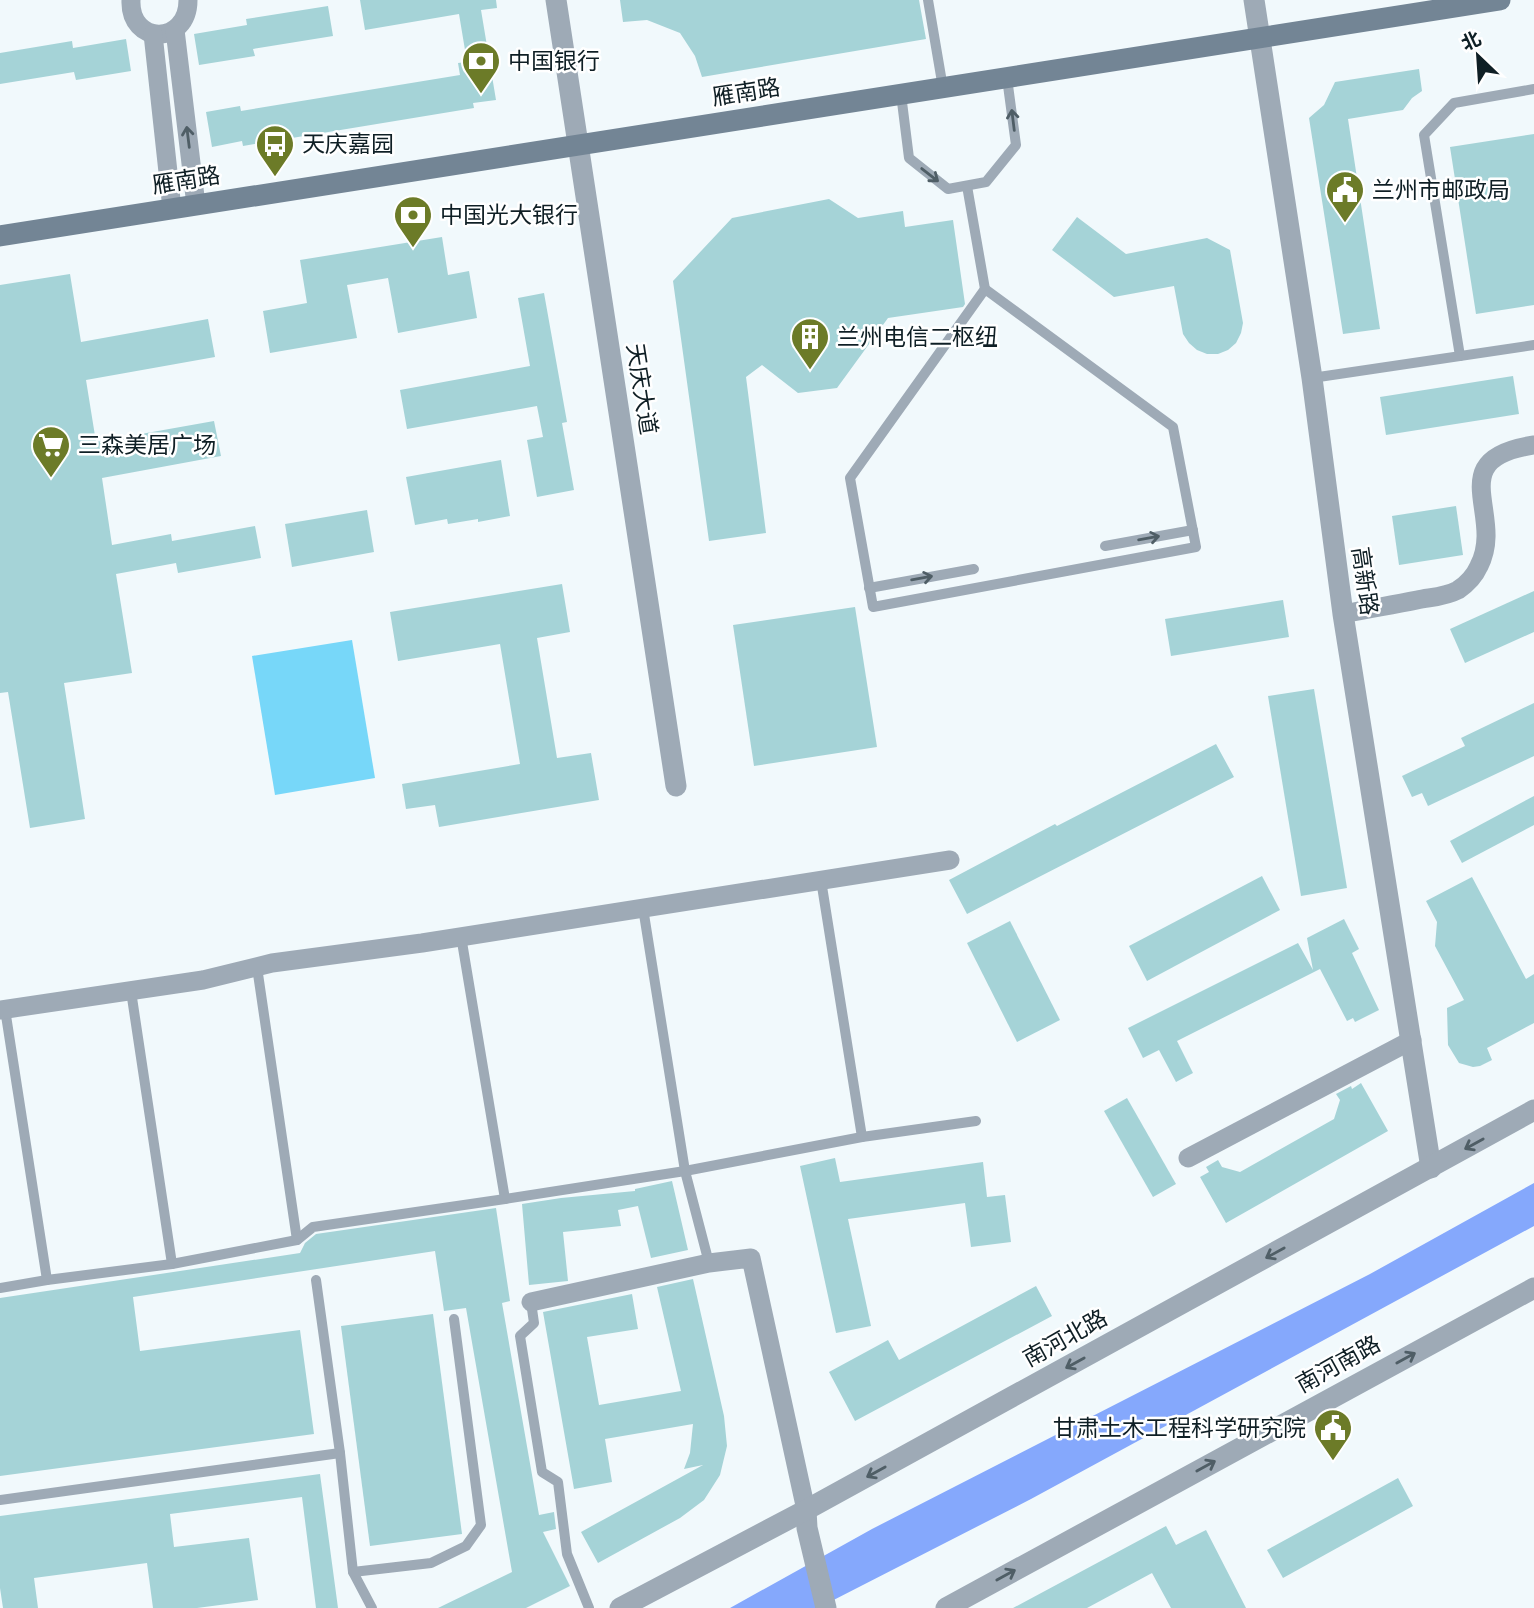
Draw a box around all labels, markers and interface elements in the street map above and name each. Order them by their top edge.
north arrow [1443,21,1513,91]
text: 北 [1458,28,1485,56]
bank icon: 中国银行 [460,40,502,95]
place label: 中国银行 [508,48,600,76]
street label: 雁南路 [710,74,782,112]
one-way arrow [1006,109,1019,132]
bus stop icon: 天庆嘉园 [254,123,296,178]
one-way arrow [181,127,194,149]
place label: 天庆嘉园 [302,131,394,159]
street label: 雁南路 [150,162,222,200]
one-way arrow [920,167,939,182]
public building icon: 兰州市邮政局 [1324,169,1366,224]
place label: 兰州市邮政局 [1372,177,1510,205]
bank icon: 中国光大银行 [392,194,434,249]
place label: 中国光大银行 [440,202,578,230]
building icon: 兰州电信二枢纽 [789,316,831,371]
place label: 兰州电信二枢纽 [837,324,998,352]
street label: 天庆大道 [620,342,662,437]
supermarket icon: 三森美居广场 [30,424,72,479]
place label: 三森美居广场 [78,432,216,460]
one-way arrow [1137,531,1160,544]
street label: 高新路 [1345,545,1383,617]
one-way arrow [910,571,933,585]
one-way arrow [1465,1137,1485,1151]
one-way arrow [1265,1247,1286,1260]
street label: 南河北路 [1018,1304,1113,1373]
street label: 南河南路 [1291,1330,1386,1399]
one-way arrow [1395,1350,1415,1364]
one-way arrow [1066,1356,1086,1370]
public building icon: 甘肃土木工程科学研究院 [1312,1407,1354,1462]
place label: 甘肃土木工程科学研究院 [1053,1415,1306,1443]
one-way arrow [1195,1459,1216,1473]
one-way arrow [866,1466,887,1479]
one-way arrow [995,1568,1016,1581]

